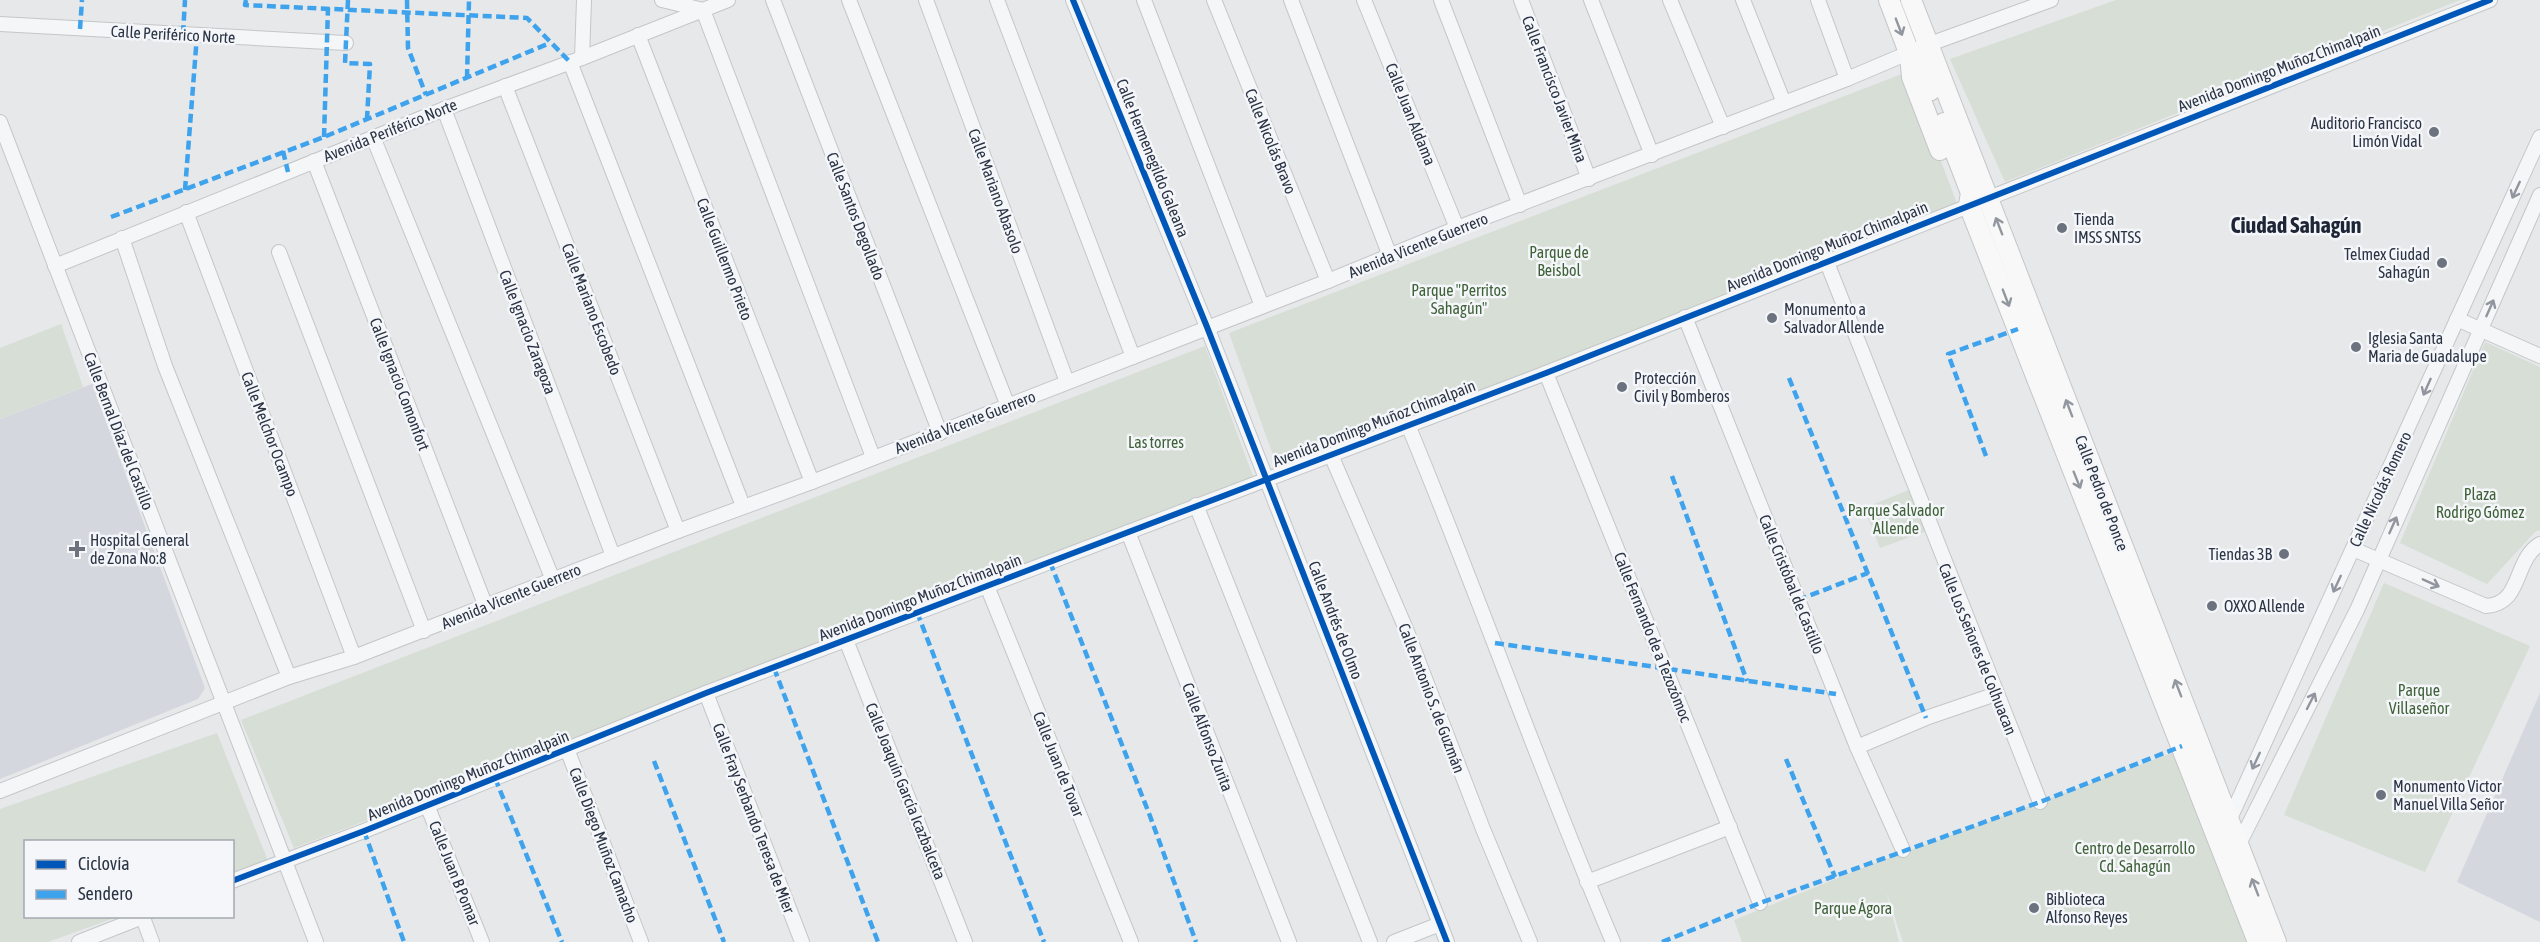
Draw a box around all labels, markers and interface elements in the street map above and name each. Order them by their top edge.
street label: Calle Francisco Javier Mina [1519,13,1591,165]
one-way arrow [1895,18,1906,36]
street label: Avenida Domingo Muñoz Chimalpain [2175,21,2383,116]
street label: Calle Periférico Norte [110,22,236,46]
street label: Calle Juan Aldama [1382,60,1440,168]
street label: Calle Hermenegildo Galeana [1112,76,1193,240]
street label: Calle Nicolás Bravo [1242,86,1300,196]
street label: Avenida Periférico Norte [321,95,459,165]
place label: Auditorio Francisco Limón Vidal [2311,114,2423,150]
marker: Auditorio Francisco Limón Vidal [2427,125,2441,139]
street label: Calle Mariano Abasolo [965,126,1027,256]
street label: Calle Santos Degollado [822,150,889,283]
one-way arrow [2509,181,2521,199]
street label: Calle Guillermo Prieto [693,195,757,323]
street label: Avenida Domingo Muñoz Chimalpain [1724,197,1931,296]
street label: Avenida Vicente Guerrero [1346,209,1490,281]
place label: Tienda IMSS SNTSS [2074,210,2141,246]
district label: Ciudad Sahagún [2231,212,2361,238]
one-way arrow [1993,217,2004,236]
marker: Tienda IMSS SNTSS [2055,221,2069,235]
street label: Calle Mariano Escobedo [559,241,625,377]
park label: Parque de Beisbol [1529,243,1589,279]
place label: Telmex Ciudad Sahagún [2344,245,2430,282]
marker: Telmex Ciudad Sahagún [2435,256,2449,270]
street label: Calle Ignacio Zaragoza [495,267,560,397]
park label: Parque "Perritos Sahagún" [1411,281,1507,318]
one-way arrow [2001,288,2012,307]
one-way arrow [2485,299,2496,317]
place label: Monumento a Salvador Allende [1784,300,1884,336]
marker: Monumento a Salvador Allende [1765,311,1779,325]
street label: Calle Ignacio Comonfort [365,315,434,454]
place label: Iglesia Santa Maria de Guadalupe [2368,329,2487,366]
marker: Iglesia Santa Maria de Guadalupe [2349,340,2363,354]
street label: Calle Bernal Díaz del Castillo [81,350,157,512]
street label: Calle Melchor Ocampo [237,369,302,499]
place label: Protección Civil y Bomberos [1634,369,1730,406]
street label: Avenida Domingo Muñoz Chimalpain [1270,376,1478,471]
one-way arrow [2420,378,2432,396]
marker: Protección Civil y Bomberos [1615,380,1629,394]
street label: Avenida Vicente Guerrero [892,387,1038,457]
one-way arrow [2063,399,2074,418]
street label: Calle Nicolás Romero [2345,429,2415,549]
park label: Las torres [1128,433,1184,451]
street label: Calle Pedro de Ponce [2072,433,2132,553]
one-way arrow [2072,470,2083,488]
park label: Plaza Rodrigo Gómez [2436,485,2524,522]
park label: Parque Salvador Allende [1848,501,1944,537]
street label: Calle Cristóbal de Castillo [1756,512,1828,656]
one-way arrow [2388,516,2400,534]
place label: Hospital General de Zona No:8 [90,531,190,567]
marker: Hospital General de Zona No:8 [68,540,86,558]
place label: Tiendas 3B [2209,545,2272,563]
marker: Tiendas 3B [2277,547,2291,561]
street label: Calle Fernando de a Tezozómoc [1611,549,1695,725]
street label: Avenida Domingo Muñoz Chimalpain [816,550,1024,645]
street label: Calle Andrés de Olmo [1305,558,1367,682]
street label: Avenida Vicente Guerrero [439,560,583,632]
street label: Calle Los Señores de Colhuacan [1935,561,2021,737]
one-way arrow [2331,574,2342,592]
one-way arrow [2422,577,2440,589]
place label: OXXO Allende [2224,597,2305,615]
marker: OXXO Allende [2205,599,2219,613]
street label: Calle Antonio S. de Guzmán [1395,621,1469,775]
one-way arrow [2172,679,2183,697]
street label: Calle Alfonso Zurita [1179,680,1237,794]
park label: Parque Villaseñor [2389,681,2449,717]
one-way arrow [2306,693,2317,711]
street label: Calle Joaquín García Icazbalceta [861,700,950,882]
street label: Calle Juan de Tovar [1030,709,1088,819]
street label: Calle Fray Serbando Teresa de Mier [708,720,799,916]
street label: Avenida Domingo Muñoz Chimalpain [365,726,572,825]
one-way arrow [2250,752,2261,770]
street label: Calle Diego Muñoz Camacho [565,765,642,926]
place label: Monumento Victor Manuel Villa Señor [2393,777,2504,813]
marker: Monumento Victor Manuel Villa Señor [2374,788,2388,802]
street label: Calle Juan B Pomar [426,818,484,928]
park label: Centro de Desarrollo Cd. Sahagún [2075,839,2195,876]
legend [24,840,234,918]
text: Ciclovía [78,853,130,874]
one-way arrow [2249,879,2260,897]
text: Sendero [78,883,133,904]
place label: Biblioteca Alfonso Reyes [2046,890,2128,927]
park label: Parque Ágora [1814,899,1892,918]
marker: Biblioteca Alfonso Reyes [2027,901,2041,915]

